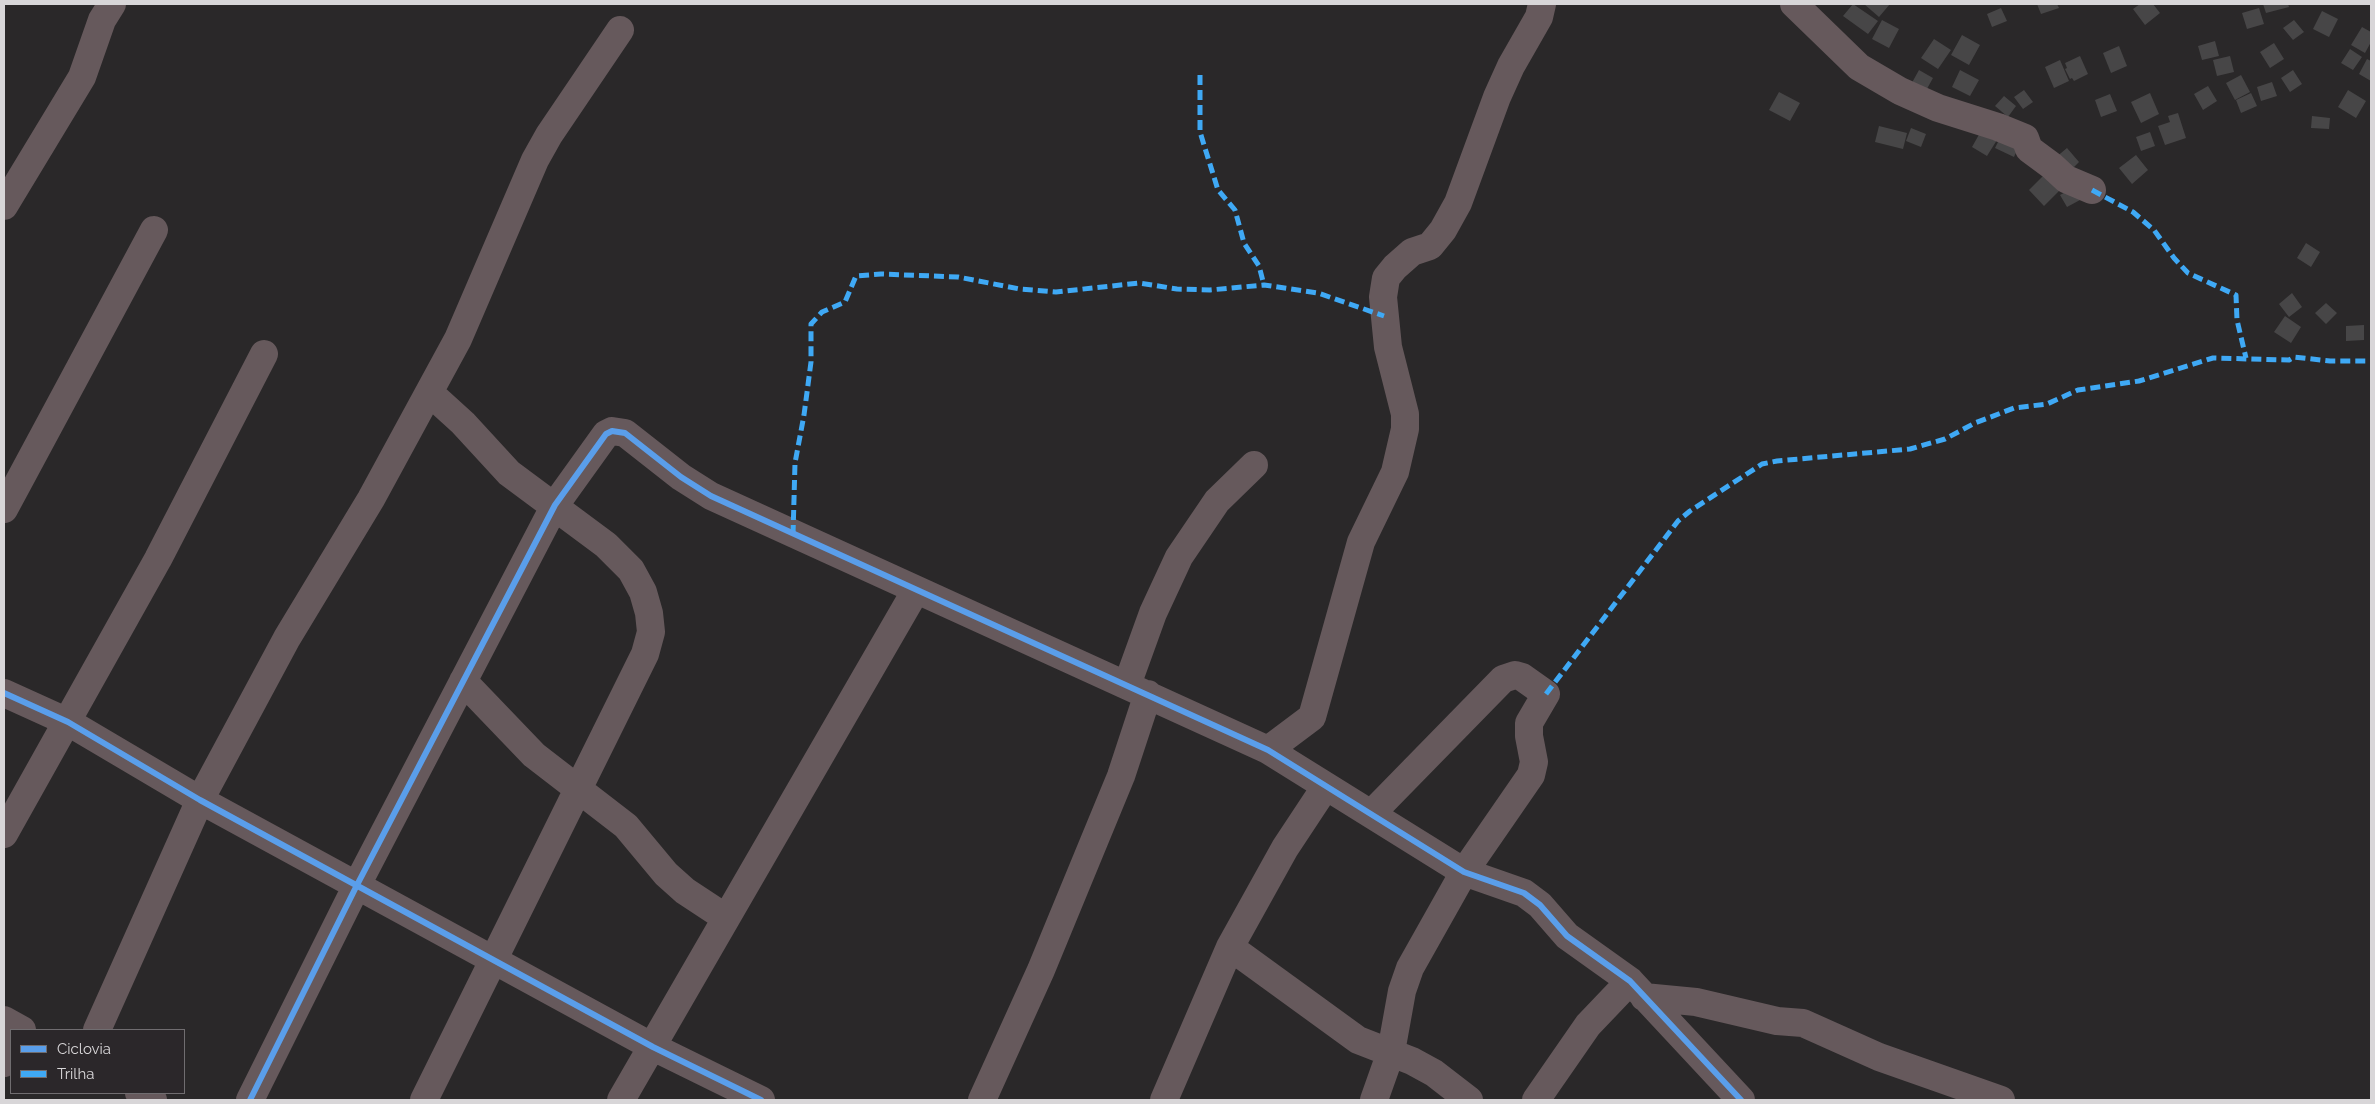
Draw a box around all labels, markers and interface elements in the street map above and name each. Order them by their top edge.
legend [10,1029,185,1094]
text: Ciclovia [57,1040,111,1058]
text: Trilha [57,1065,94,1083]

